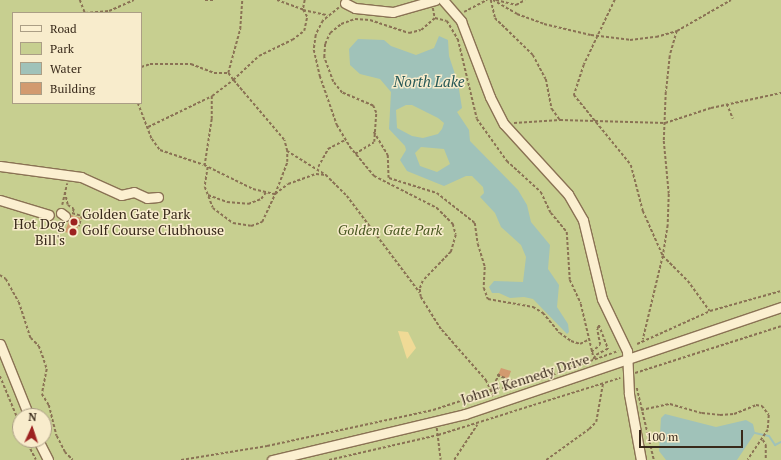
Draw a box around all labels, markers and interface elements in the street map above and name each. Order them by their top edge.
legend [12,12,142,104]
text: Road [50,21,77,36]
text: Park [50,41,74,56]
text: Water [50,61,82,76]
water label: North Lake [393,73,465,91]
text: Building [50,81,95,96]
place label: Golden Gate Park Golf Course Clubhouse [82,206,224,238]
place label: Hot Dog Bill's [14,216,65,248]
marker: Golden Gate Park Golf Course Clubhouse [69,217,79,227]
park label: Golden Gate Park [338,222,442,238]
marker: Hot Dog Bill's [68,227,78,237]
street label: John F Kennedy Drive [459,350,591,408]
north arrow [12,408,52,448]
text: N [28,410,37,424]
scale bar [641,422,745,448]
text: 100 m [646,429,678,444]

